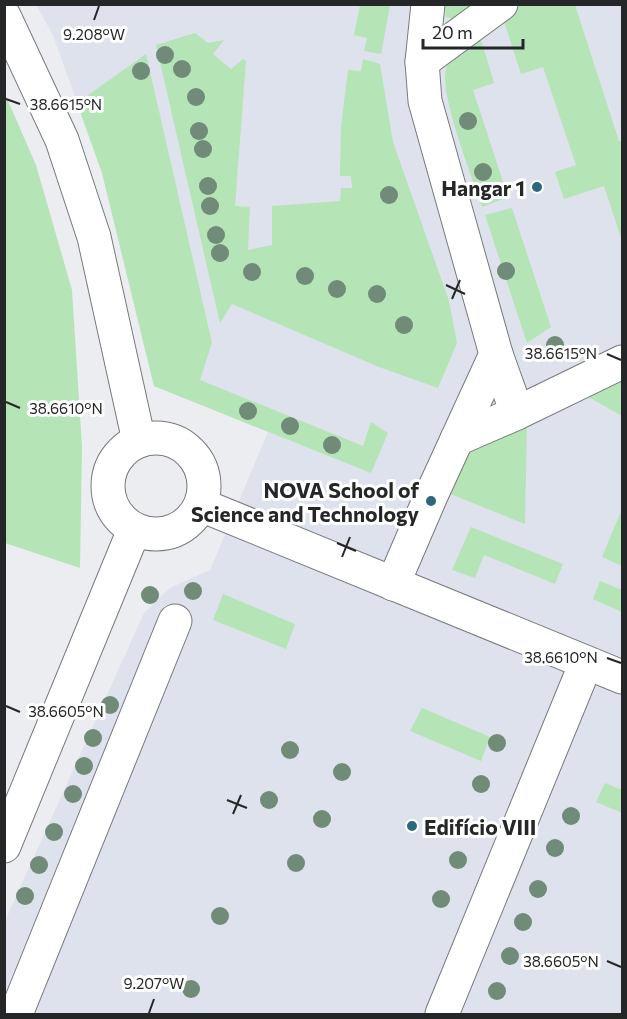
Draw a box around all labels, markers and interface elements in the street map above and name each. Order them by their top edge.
scale bar [423,12,524,50]
text: 20 m [432,21,473,43]
text: 9.208°W [63,25,125,43]
text: 38.6615°N [30,95,102,113]
place label: Hangar 1 [441,175,525,200]
marker: Hangar 1 [530,180,544,194]
text: 38.6615°N [525,344,597,362]
text: 38.6610°N [29,399,103,417]
place label: NOVA School of Science and Technology [191,477,419,526]
marker: NOVA School of Science and Technology [424,494,438,508]
text: 38.6610°N [524,648,598,666]
text: 38.6605°N [28,702,104,720]
place label: Edifício VIII [424,814,536,839]
marker: Edifício VIII [405,819,419,833]
text: 38.6605°N [523,952,599,970]
text: 9.207°W [124,974,184,992]

